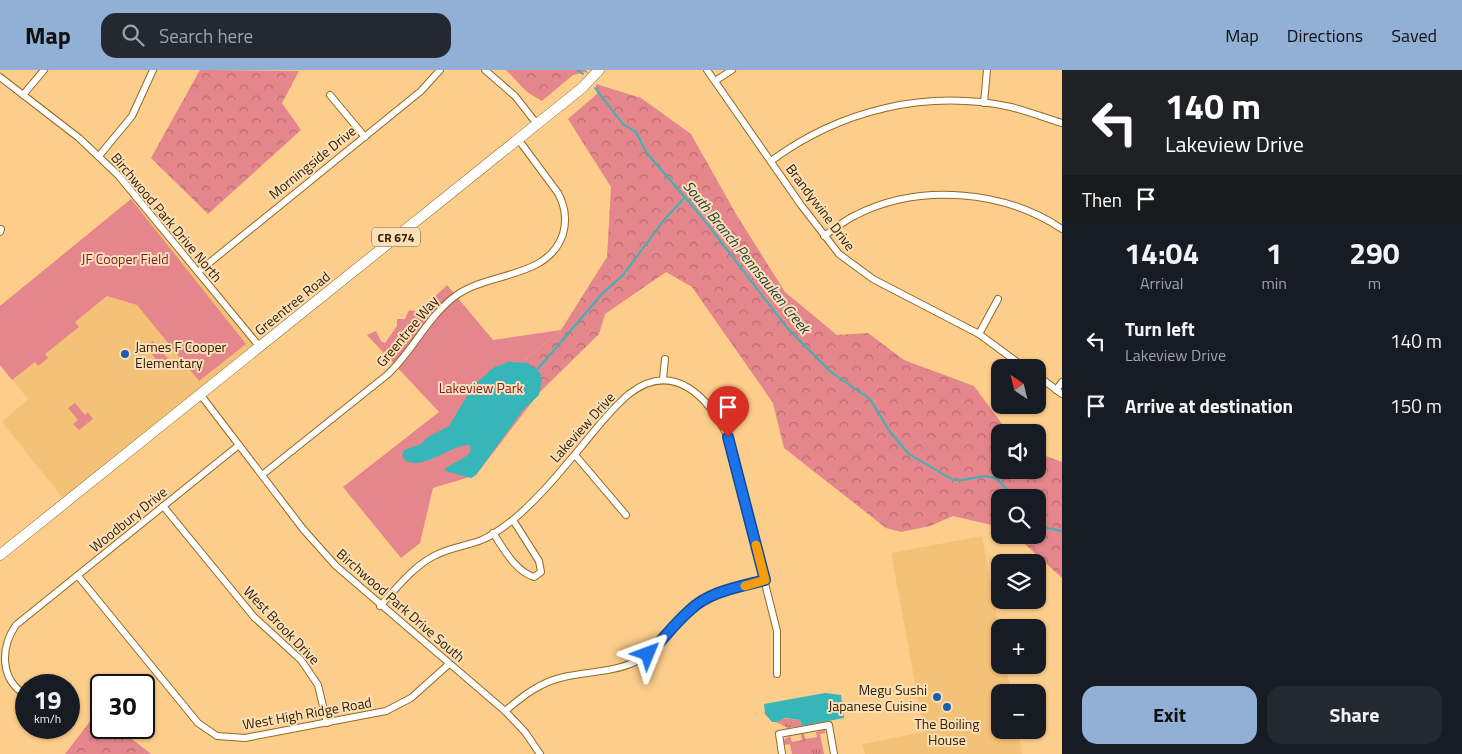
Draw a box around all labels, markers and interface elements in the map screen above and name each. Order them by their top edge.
search box [101,13,451,58]
text: Map [25,17,71,53]
icon: search [119,21,147,49]
text: Search here [159,21,253,50]
text: Map [1225,22,1259,49]
text: Directions [1287,22,1363,49]
text: Saved [1391,22,1437,49]
text: 140 m [1165,79,1261,133]
icon: left [1082,90,1147,155]
street label: Morningside Drive [264,120,360,204]
text: Lakeview Drive [1165,127,1304,161]
street label: Birchwood Park Drive North [106,148,228,286]
street label: Brandywine Drive [781,159,861,255]
water label: South Branch Pennsauken Creek [678,175,818,340]
text: Then [1082,185,1122,214]
icon: arrive [1132,185,1160,213]
road number: CR 674 [372,228,420,246]
text: 14:04 [1124,230,1199,276]
text: 1 [1266,230,1283,276]
text: 290 [1349,230,1400,276]
park label: JF Cooper Field [81,248,169,269]
street label: Greentree Road [250,266,334,340]
text: Arrival [1140,271,1183,295]
text: min [1261,271,1287,295]
text: m [1368,271,1381,295]
street label: Greentree Way [371,290,443,371]
text: Turn left [1125,314,1195,343]
text: 140 m [1390,326,1442,355]
icon: left [1082,327,1110,355]
place label: James F Cooper Elementary [135,336,227,373]
text: Lakeview Drive [1125,343,1226,367]
marker: James F Cooper Elementary [119,348,131,360]
north arrow [991,359,1046,414]
map controls [991,359,1046,739]
park label: Lakeview Park [439,377,524,398]
pin [707,386,749,437]
street label: Lakeview Drive [545,387,619,467]
text: Arrive at destination [1125,391,1293,420]
text: 150 m [1390,391,1442,420]
icon: arrive [1082,392,1110,420]
icon: arrive [714,393,742,421]
button: sound [991,424,1046,479]
street label: Woodbury Drive [85,481,171,557]
button: search [991,489,1046,544]
street label: Birchwood Park Drive South [332,543,470,667]
button: layers [991,554,1046,609]
street label: West Brook Drive [239,581,325,669]
button: + [991,619,1046,674]
position arrow [621,627,673,679]
speed limit sign: 30 [90,674,155,739]
place label: Megu Sushi Japanese Cuisine [828,679,927,716]
text: 19 [33,681,62,719]
button: − [991,684,1046,739]
button: Exit [1082,686,1257,744]
button: Share [1267,686,1442,744]
street label: West High Ridge Road [241,691,373,735]
marker: Megu Sushi Japanese Cuisine [931,691,943,703]
marker: The Boiling House [941,701,953,713]
text: km/h [34,709,61,728]
place label: The Boiling House [914,713,980,750]

